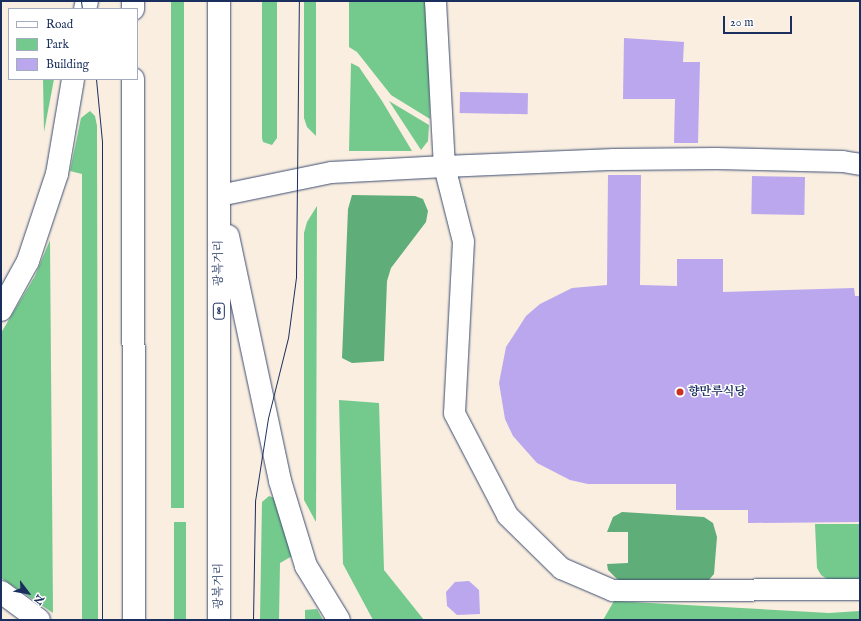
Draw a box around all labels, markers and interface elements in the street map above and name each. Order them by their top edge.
legend [8,8,138,80]
scale bar [725,8,794,34]
text: 20 m [730,15,753,30]
text: Road [46,17,73,32]
text: Park [46,37,69,52]
text: Building [46,57,89,72]
street label: 광복거리 [212,240,226,286]
road number: 8 [212,302,226,320]
place label: 향만루식당 [688,385,746,399]
marker: 향만루식당 [675,387,685,397]
street label: 광복거리 [212,563,226,609]
north arrow [8,573,48,613]
text: N [30,592,47,607]

